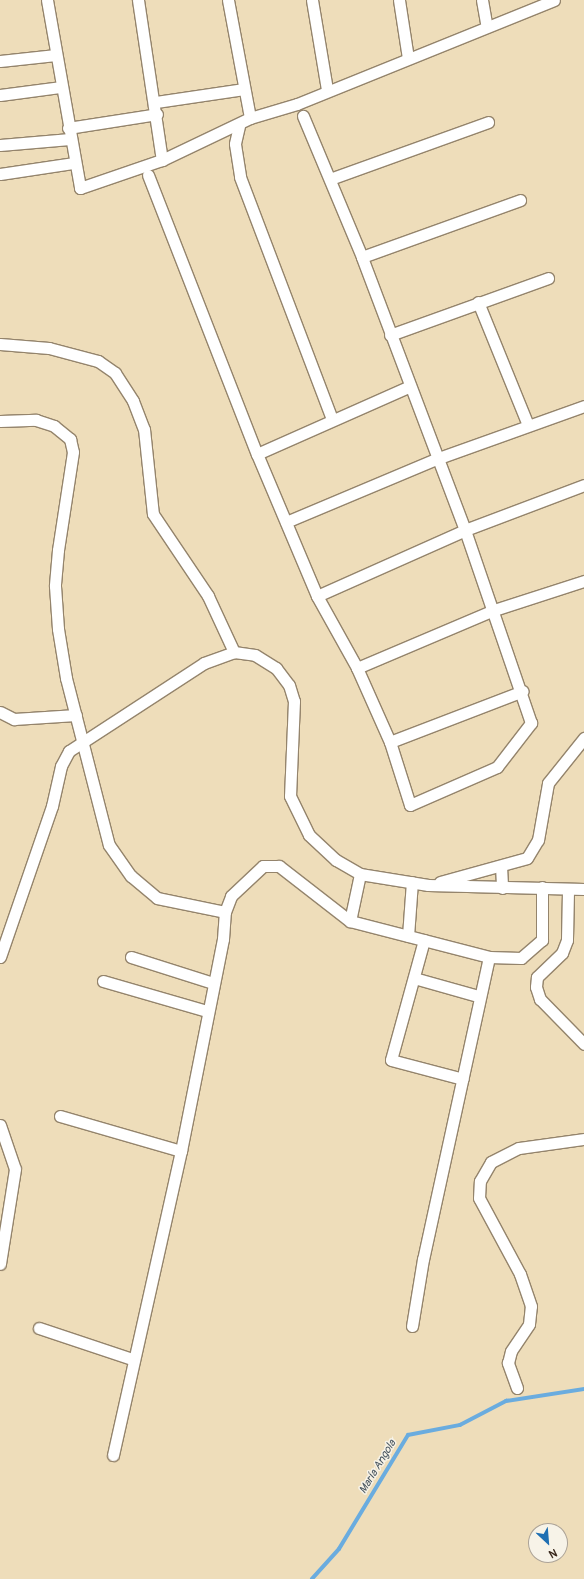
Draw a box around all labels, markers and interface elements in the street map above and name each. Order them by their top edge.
water label: María Angola [357,1438,399,1496]
north arrow [528,1523,568,1563]
text: N [547,1546,559,1561]

